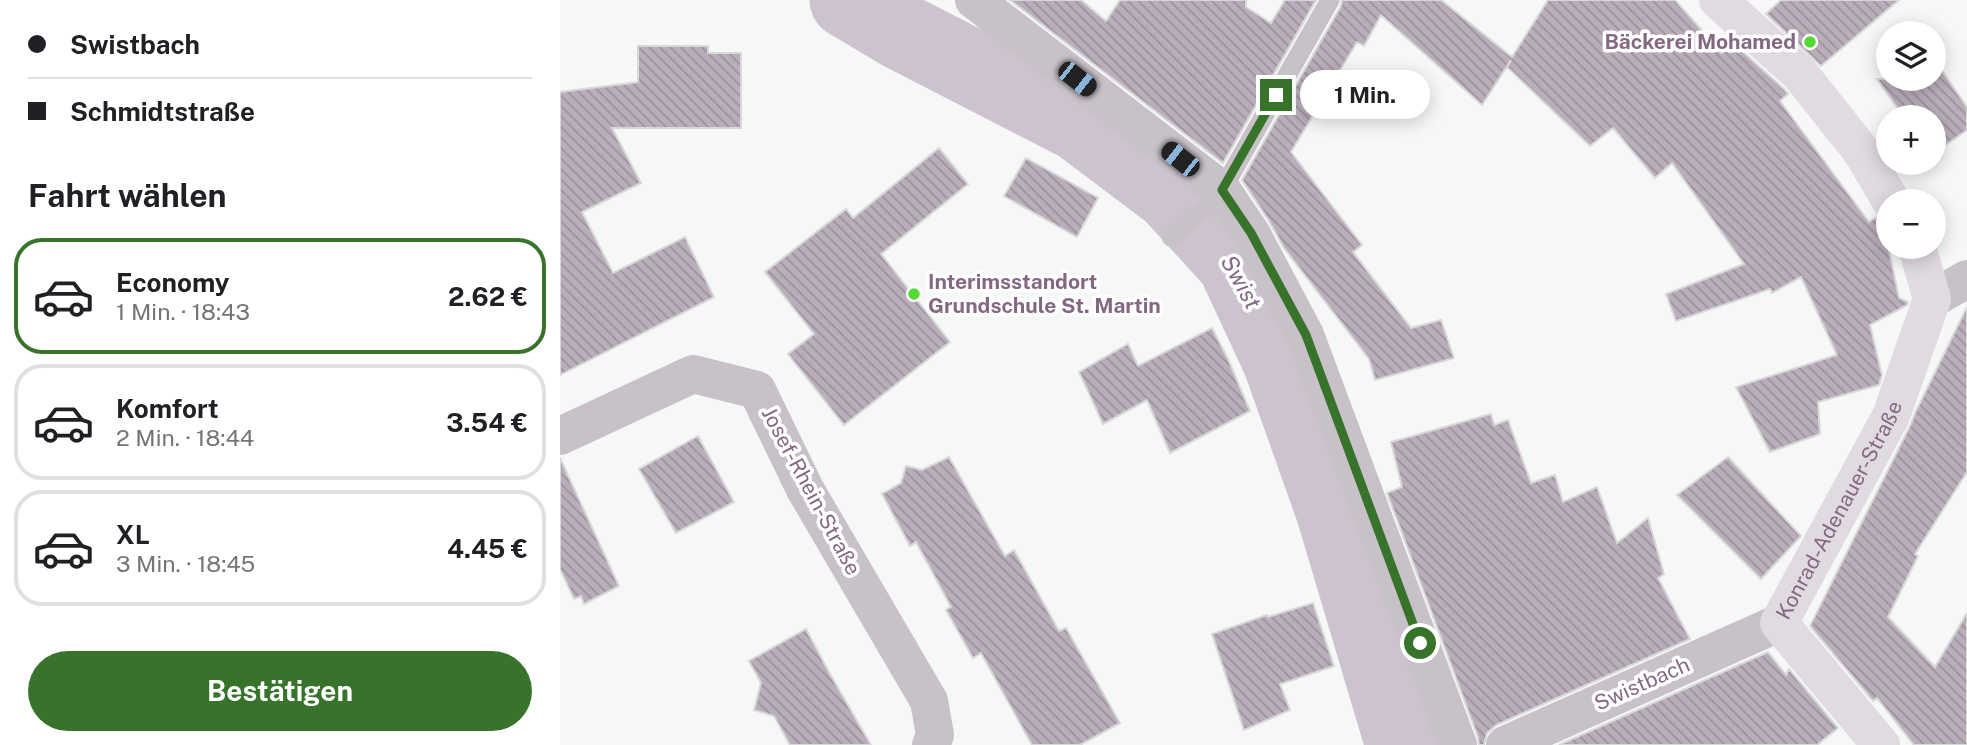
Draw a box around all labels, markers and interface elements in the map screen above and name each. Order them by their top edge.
map controls [1876,21,1946,259]
button: layers [1876,21,1946,91]
text: Swistbach [70,29,200,60]
place label: Bäckerei Mohamed [1605,29,1796,54]
marker: Bäckerei Mohamed [1802,34,1818,50]
car [1054,58,1101,100]
callout: 1 Min. [1300,70,1430,119]
route end [1260,79,1292,111]
text: 1 Min. [1334,81,1396,108]
text: Schmidtstraße [70,96,255,127]
button: + [1876,105,1946,175]
car [1157,138,1204,180]
text: Fahrt wählen [28,177,227,214]
button: − [1876,189,1946,259]
water label: Swist [1216,250,1267,314]
icon: car [32,265,95,328]
text: Economy [116,267,229,298]
place label: Interimsstandort Grundschule St. Martin [928,269,1161,318]
text: 2.62 € [448,281,528,312]
marker: Interimsstandort Grundschule St. Martin [906,286,922,302]
text: 1 Min. · 18:43 [116,298,250,325]
icon: car [32,391,95,454]
text: Komfort [116,393,218,424]
street label: Konrad-Adenauer-Straße [1770,398,1907,624]
street label: Josef-Rhein-Straße [757,402,866,579]
text: 3.54 € [446,407,528,438]
text: 2 Min. · 18:44 [116,424,254,451]
icon: car [32,517,95,580]
text: XL [116,519,150,550]
text: 4.45 € [447,533,528,564]
text: 3 Min. · 18:45 [116,550,255,577]
route start [1404,627,1436,659]
button: Bestätigen [28,651,532,731]
street label: Swistbach [1590,651,1693,716]

